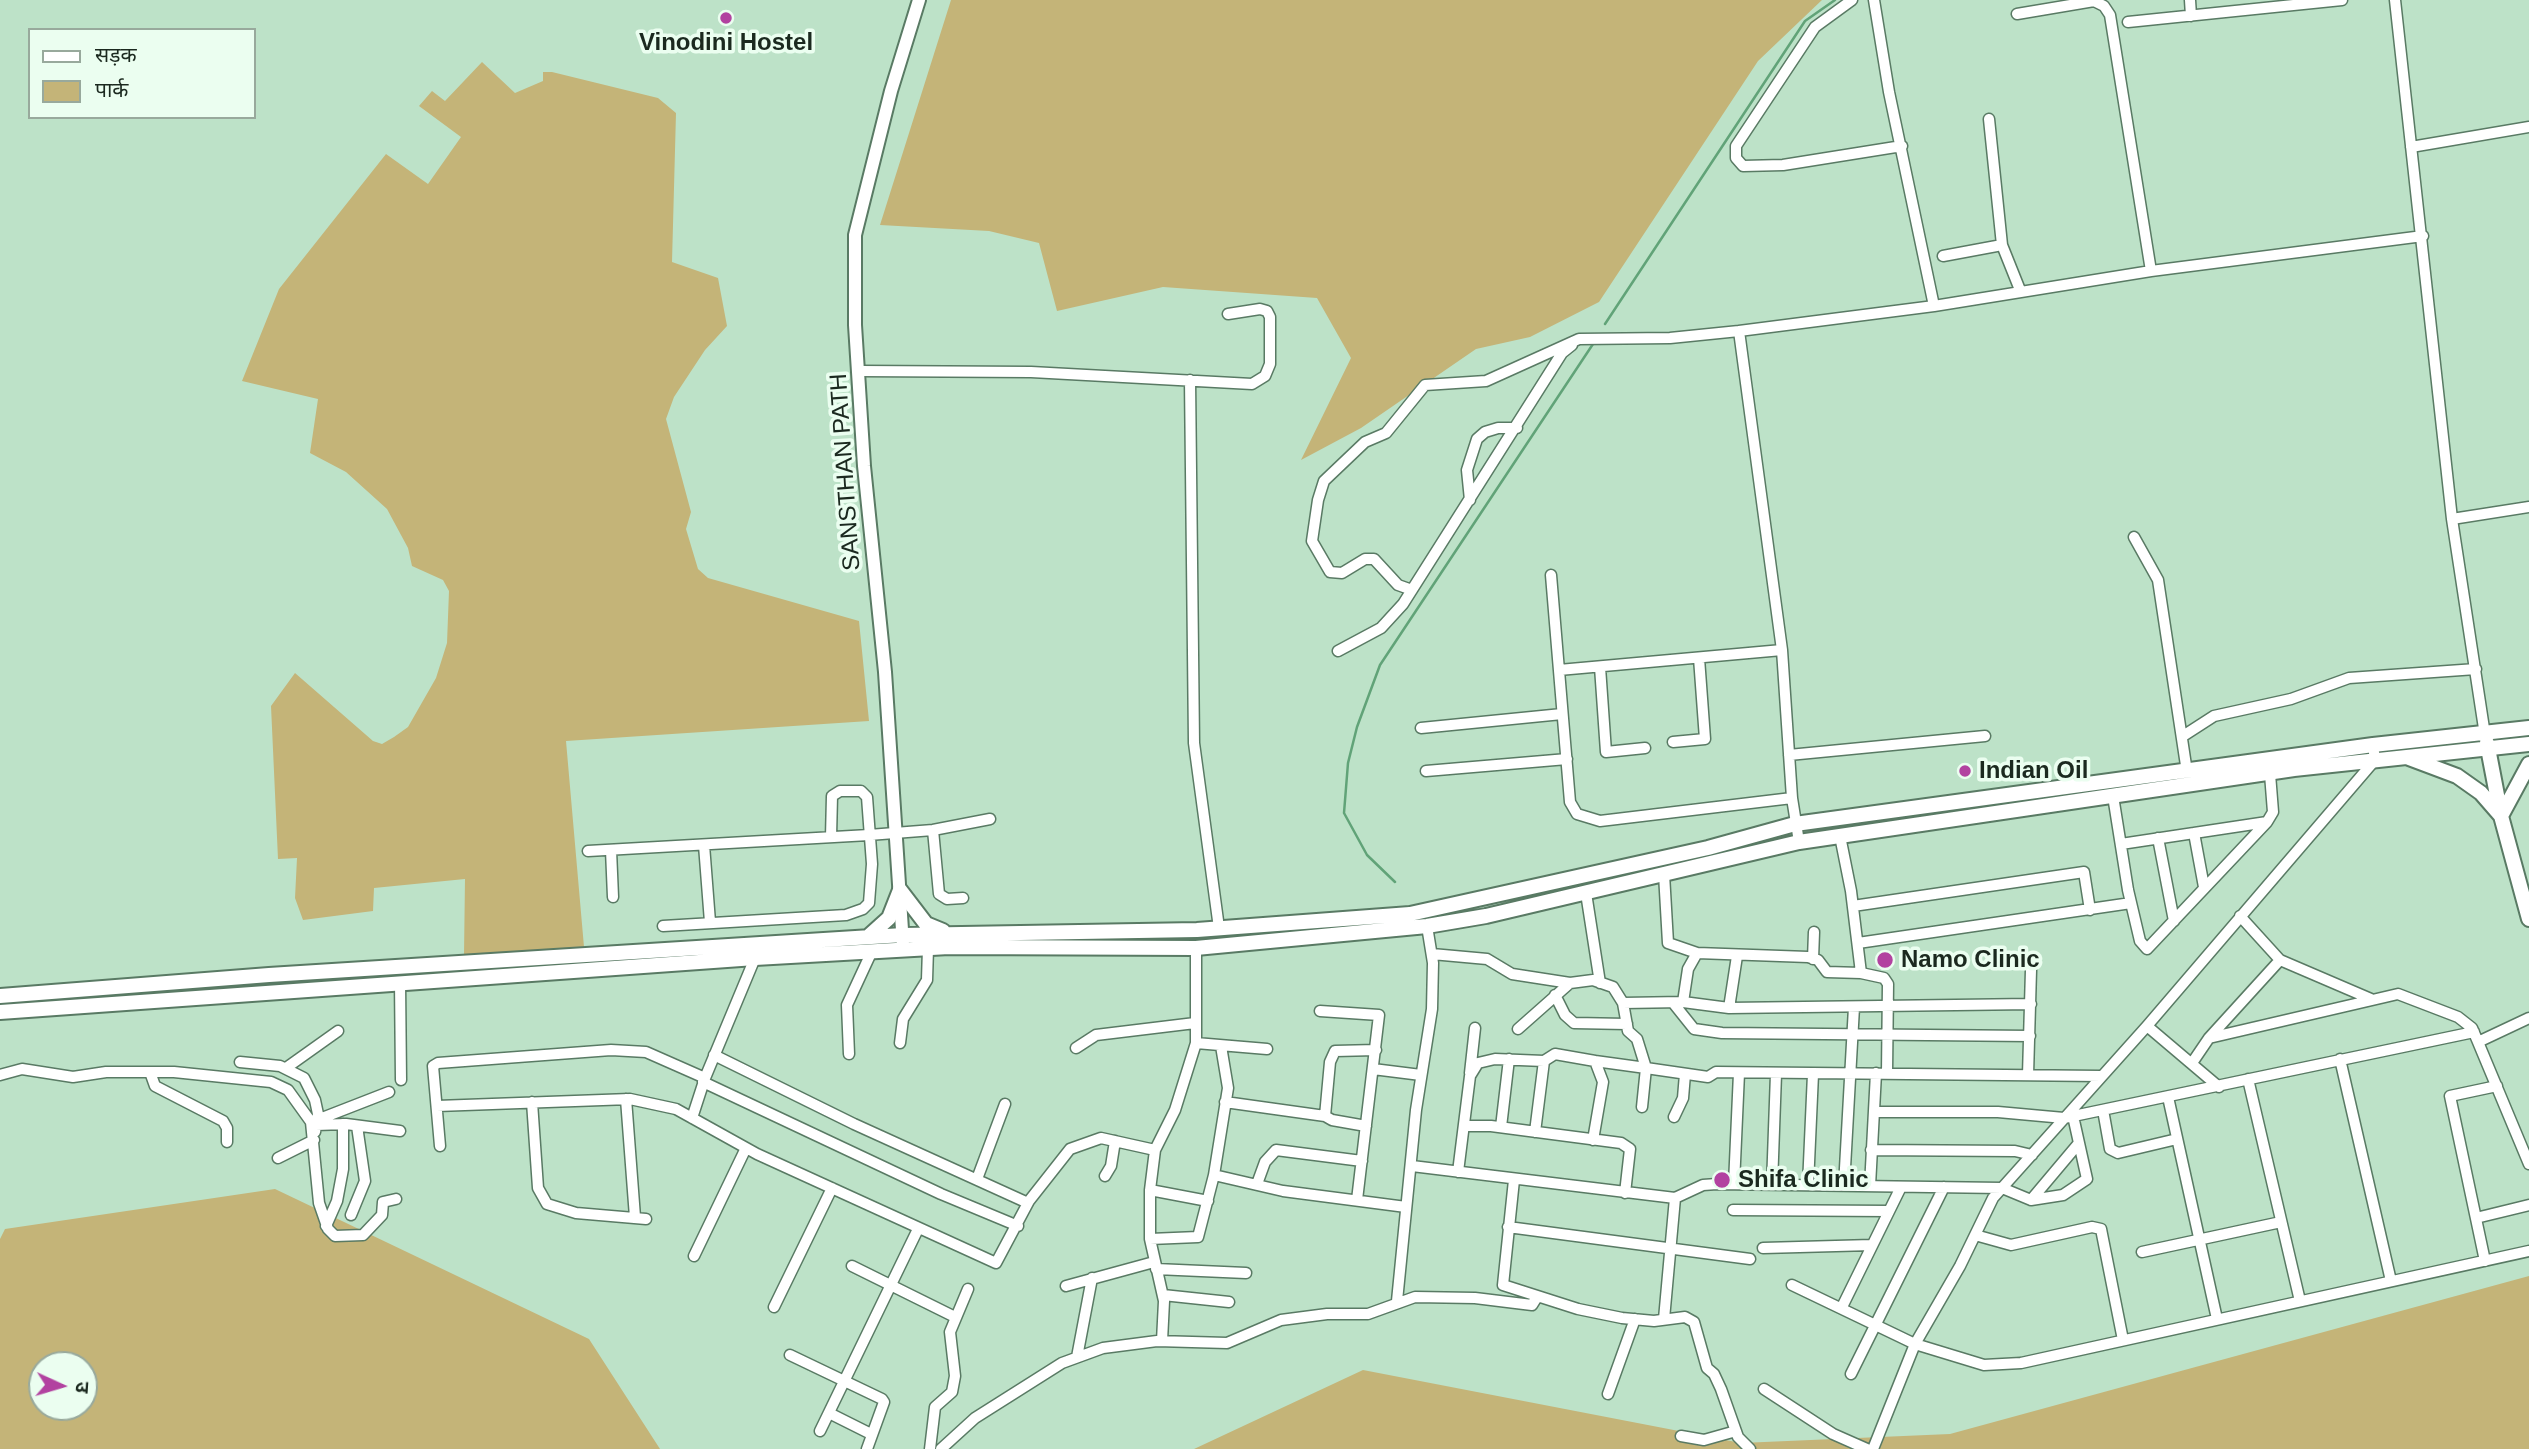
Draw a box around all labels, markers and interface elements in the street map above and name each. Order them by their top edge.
marker: Vinodini Hostel [718,10,734,26]
legend [28,28,256,119]
place label: Vinodini Hostel [639,29,813,57]
text: सड़क [95,43,137,66]
text: पार्क [95,78,129,101]
street label: SANSTHAN PATH [825,372,867,572]
place label: Indian Oil [1979,757,2088,785]
marker: Indian Oil [1957,763,1973,779]
place label: Namo Clinic [1901,946,2040,974]
marker: Namo Clinic [1875,950,1895,970]
place label: Shifa Clinic [1738,1166,1869,1194]
marker: Shifa Clinic [1712,1170,1732,1190]
north arrow [28,1351,98,1421]
text: उ [72,1381,93,1394]

